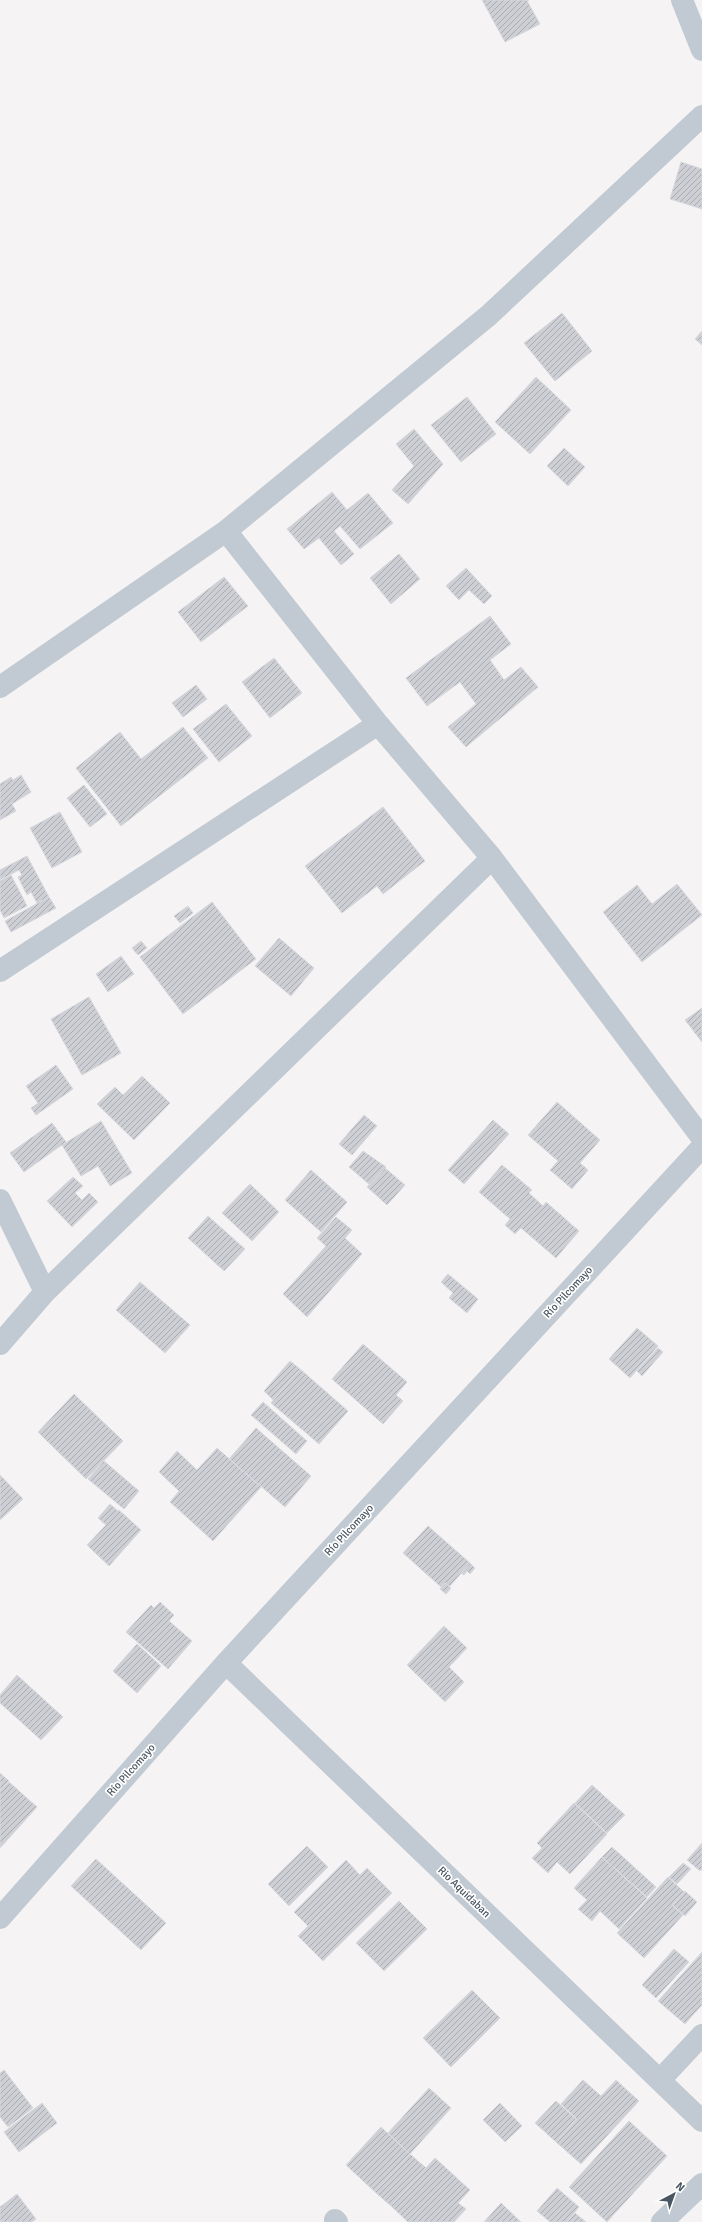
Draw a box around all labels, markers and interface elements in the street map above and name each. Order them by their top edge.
street label: Río Pilcomayo [541,1263,595,1321]
street label: Río Pilcomayo [322,1501,376,1559]
street label: Río Pilcomayo [104,1741,158,1799]
street label: Rio Aquidaban [435,1864,493,1920]
north arrow [654,2174,694,2214]
text: N [673,2179,687,2194]

